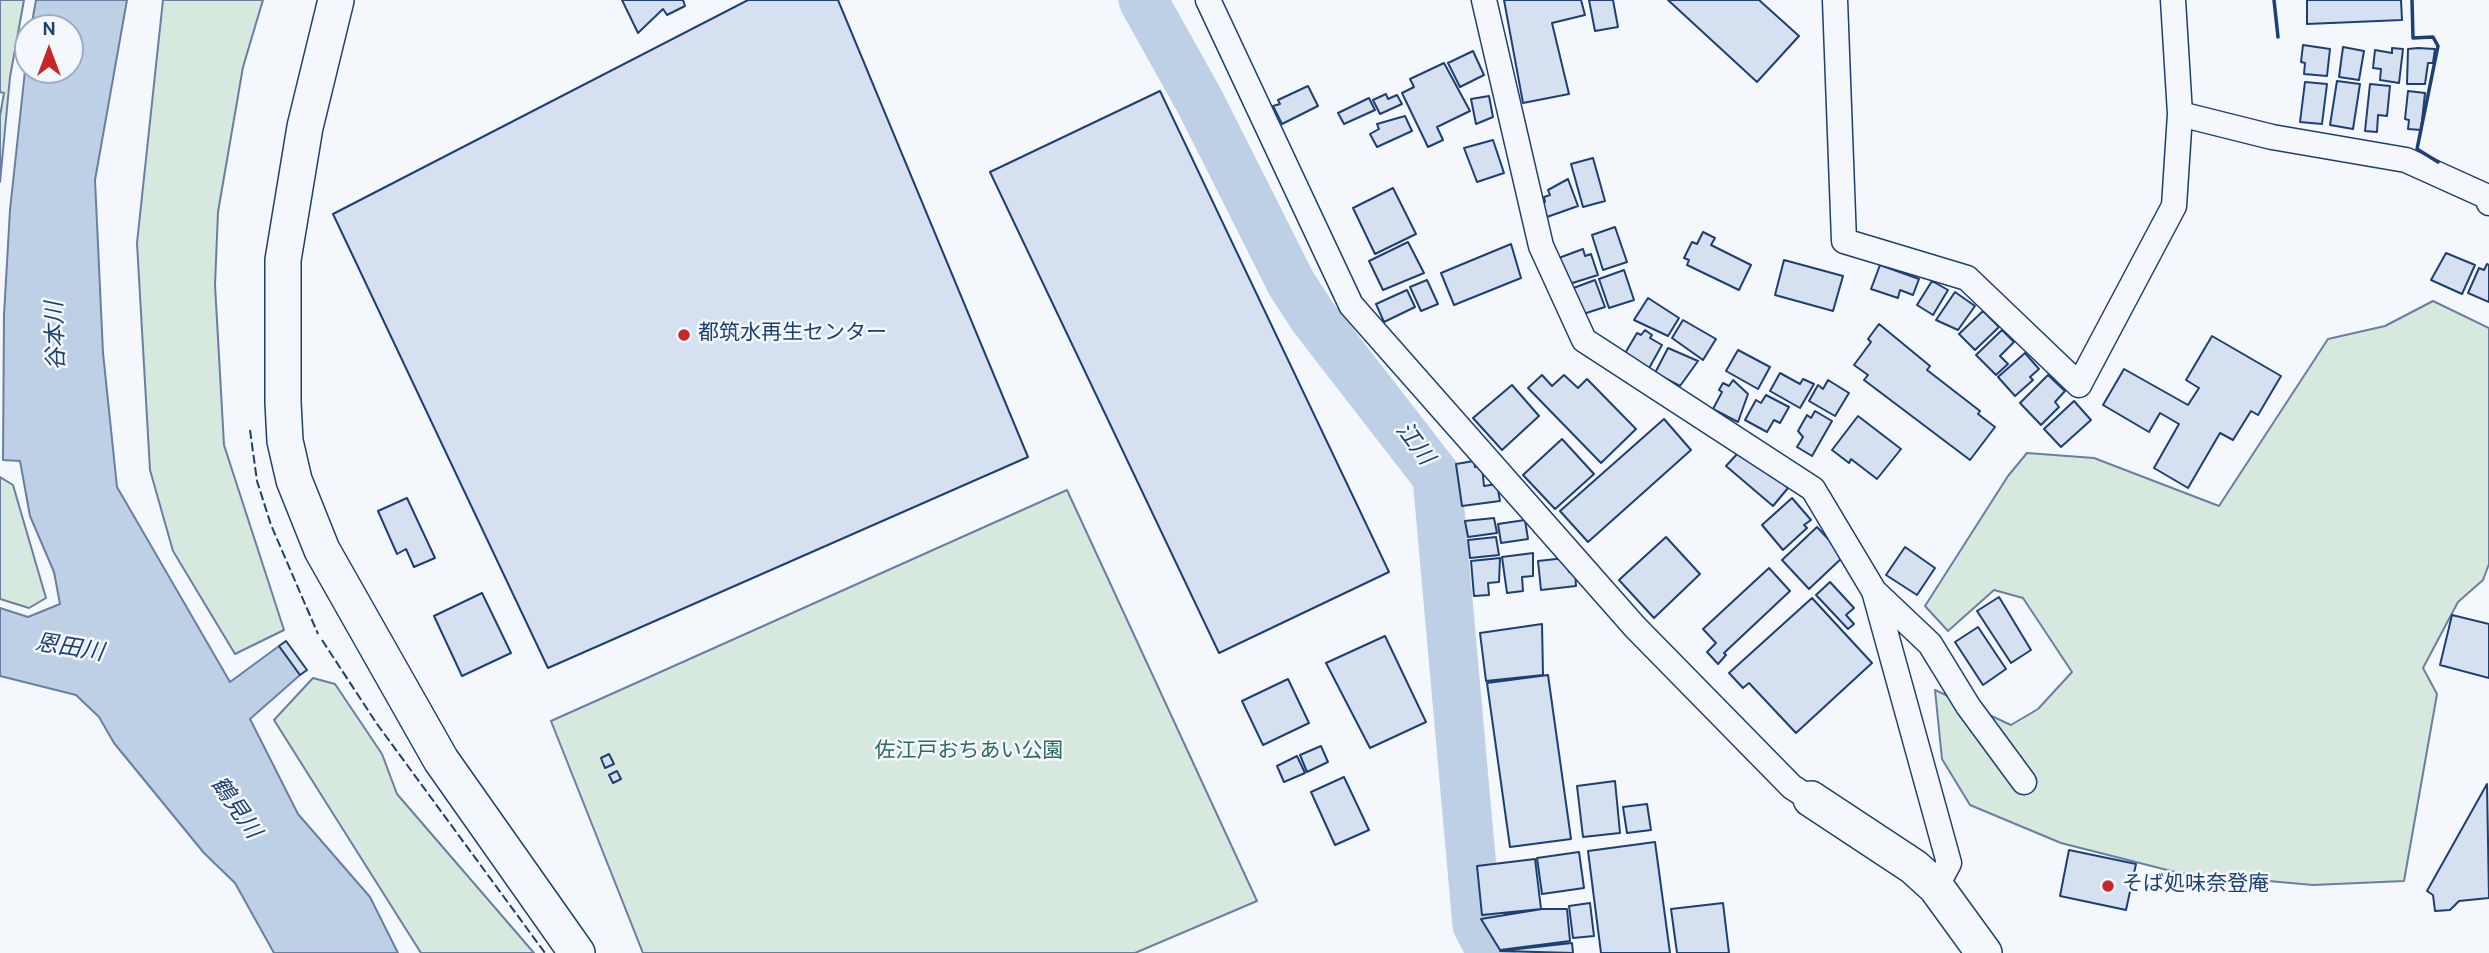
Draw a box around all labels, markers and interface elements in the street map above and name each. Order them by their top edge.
north arrow [14,14,84,84]
text: N [42,18,56,42]
water label: 谷本川 [43,301,73,371]
place label: 都筑水再生センター [698,322,887,348]
marker: 都筑水再生センター [676,327,692,343]
water label: 江川 [1388,418,1438,472]
water label: 恩田川 [33,631,105,669]
park label: 佐江戸おちあい公園 [875,740,1063,766]
water label: 鶴見川 [203,773,265,845]
place label: そば処味奈登庵 [2122,873,2269,899]
marker: そば処味奈登庵 [2100,878,2116,894]

